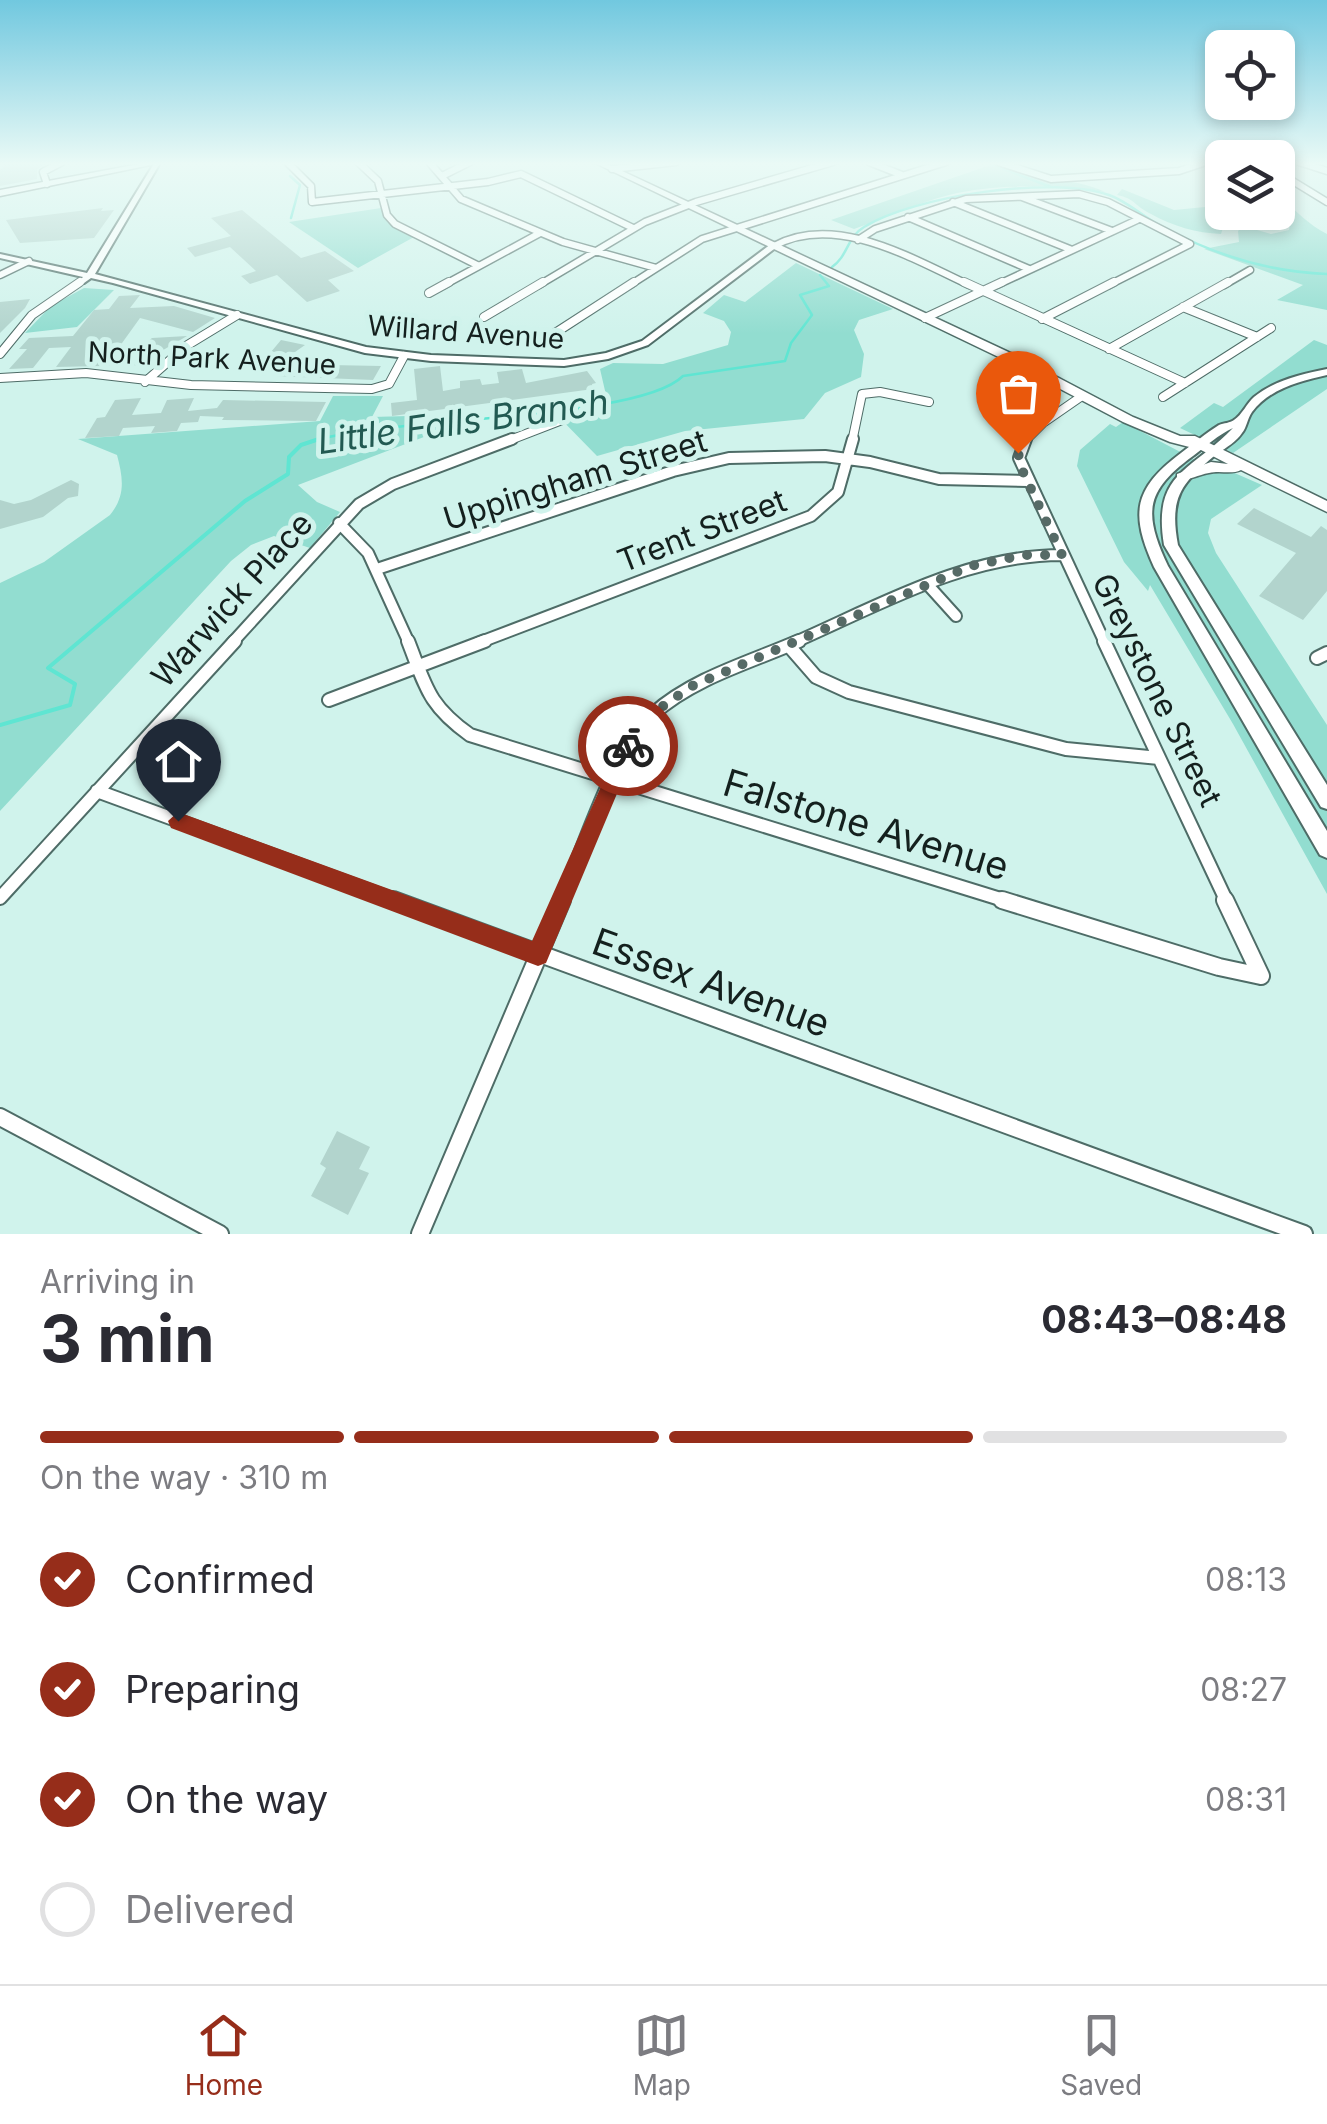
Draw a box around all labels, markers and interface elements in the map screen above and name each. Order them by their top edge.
map controls [1205,30,1295,230]
button: locate [1205,30,1295,120]
button: layers [1205,140,1295,230]
street label: Willard Avenue [366,308,566,356]
street label: North Park Avenue [87,335,337,381]
pin [976,351,1061,454]
icon: bag [991,366,1046,421]
water label: Little Falls Branch [315,380,611,462]
street label: Uppingham Street [438,421,711,538]
street label: Trent Street [612,480,792,581]
street label: Warwick Place [143,504,320,695]
street label: Greystone Street [1084,567,1231,813]
courier [578,696,678,796]
pin [136,719,221,822]
icon: bike [601,719,656,774]
icon: home [151,734,206,789]
street label: Falstone Avenue [718,759,1014,889]
street label: Essex Avenue [586,918,836,1046]
text: Arriving in [40,1262,195,1301]
text: 08:43–08:48 [1041,1296,1287,1342]
text: 3 min [40,1299,215,1378]
text: On the way · 310 m [40,1458,328,1497]
icon: check [40,1552,95,1607]
text: Confirmed [125,1556,315,1602]
text: 08:13 [1205,1560,1287,1599]
icon: check [40,1662,95,1717]
text: Preparing [125,1666,300,1712]
text: 08:27 [1200,1670,1287,1709]
icon: check [40,1772,95,1827]
text: On the way [125,1776,328,1822]
text: 08:31 [1205,1780,1287,1819]
text: Delivered [125,1886,295,1932]
tab: Home [185,2008,263,2102]
tab: Map [633,2008,691,2102]
tab: Saved [1060,2008,1142,2102]

